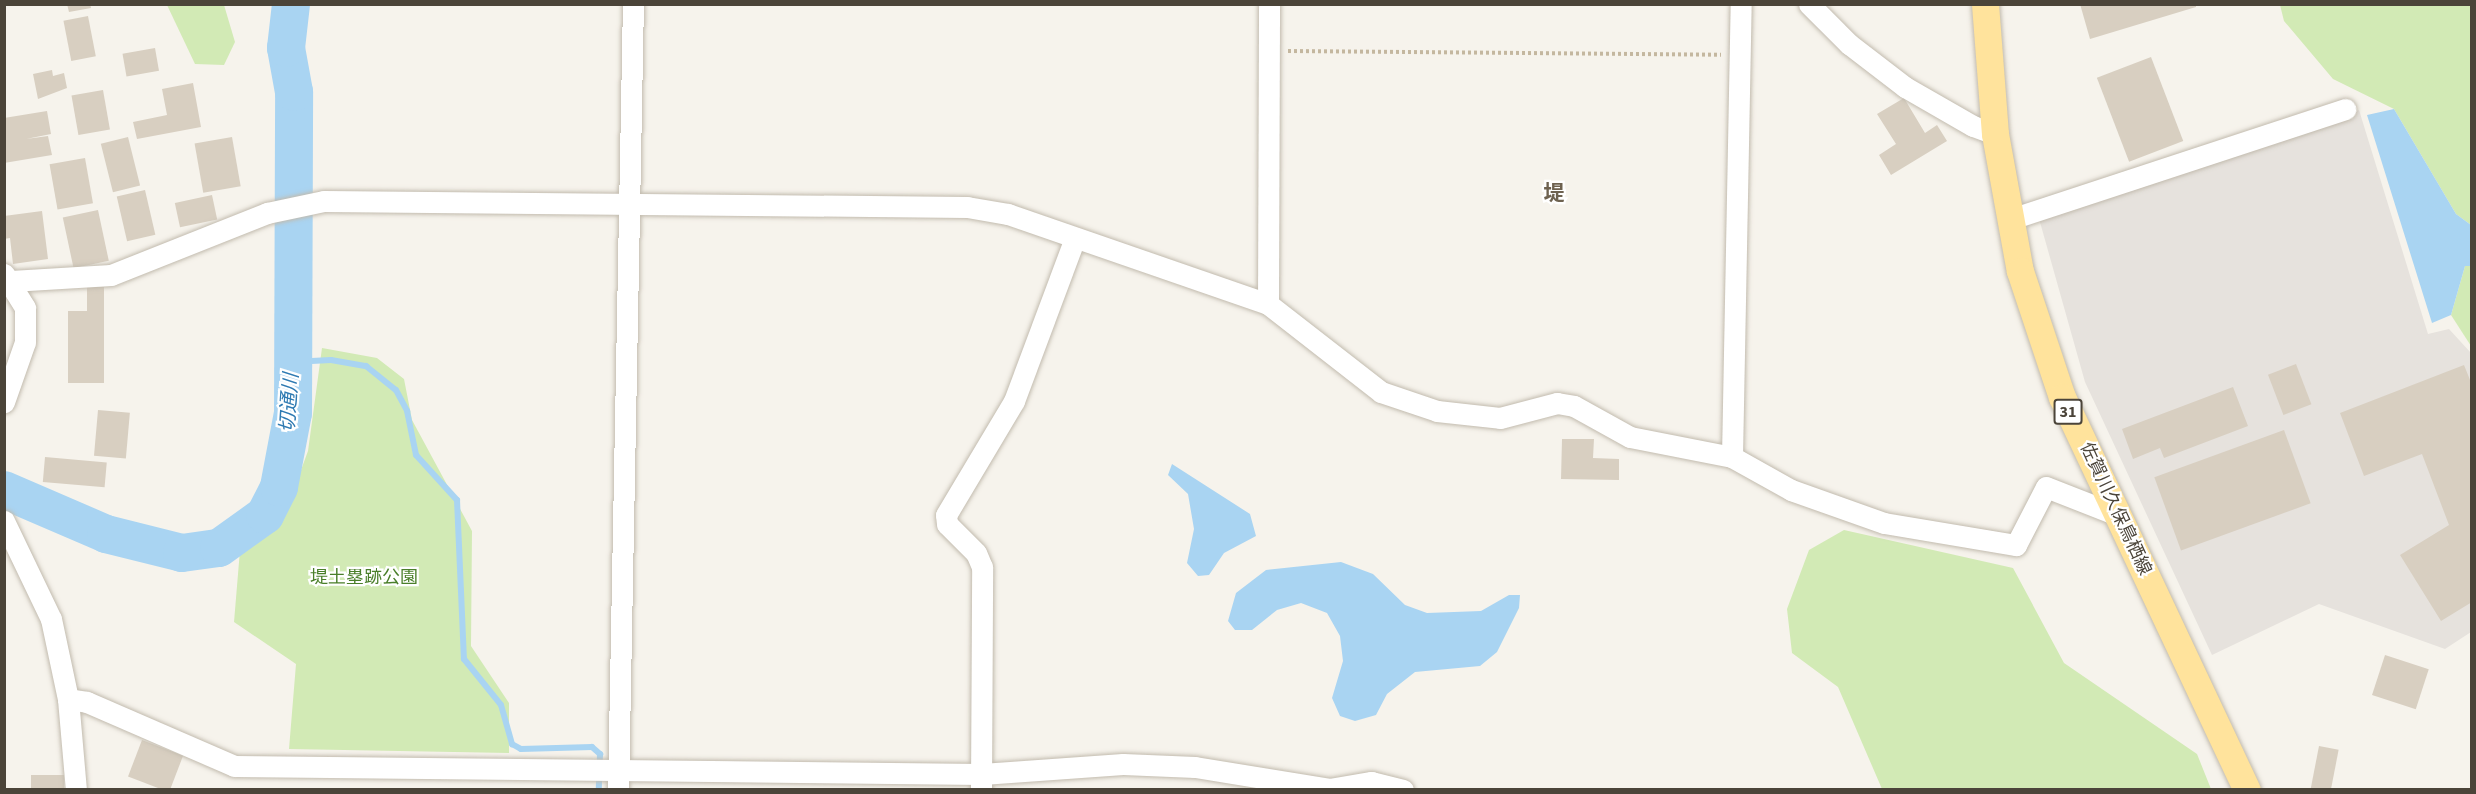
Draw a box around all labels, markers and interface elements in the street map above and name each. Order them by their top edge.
district label: 堤 [1544,180,1564,206]
water label: 切通川 [276,372,304,434]
road number: 31 [2053,399,2083,425]
street label: 佐賀川久保鳥栖線 [2075,439,2155,579]
park label: 堤土塁跡公園 [310,567,418,589]

